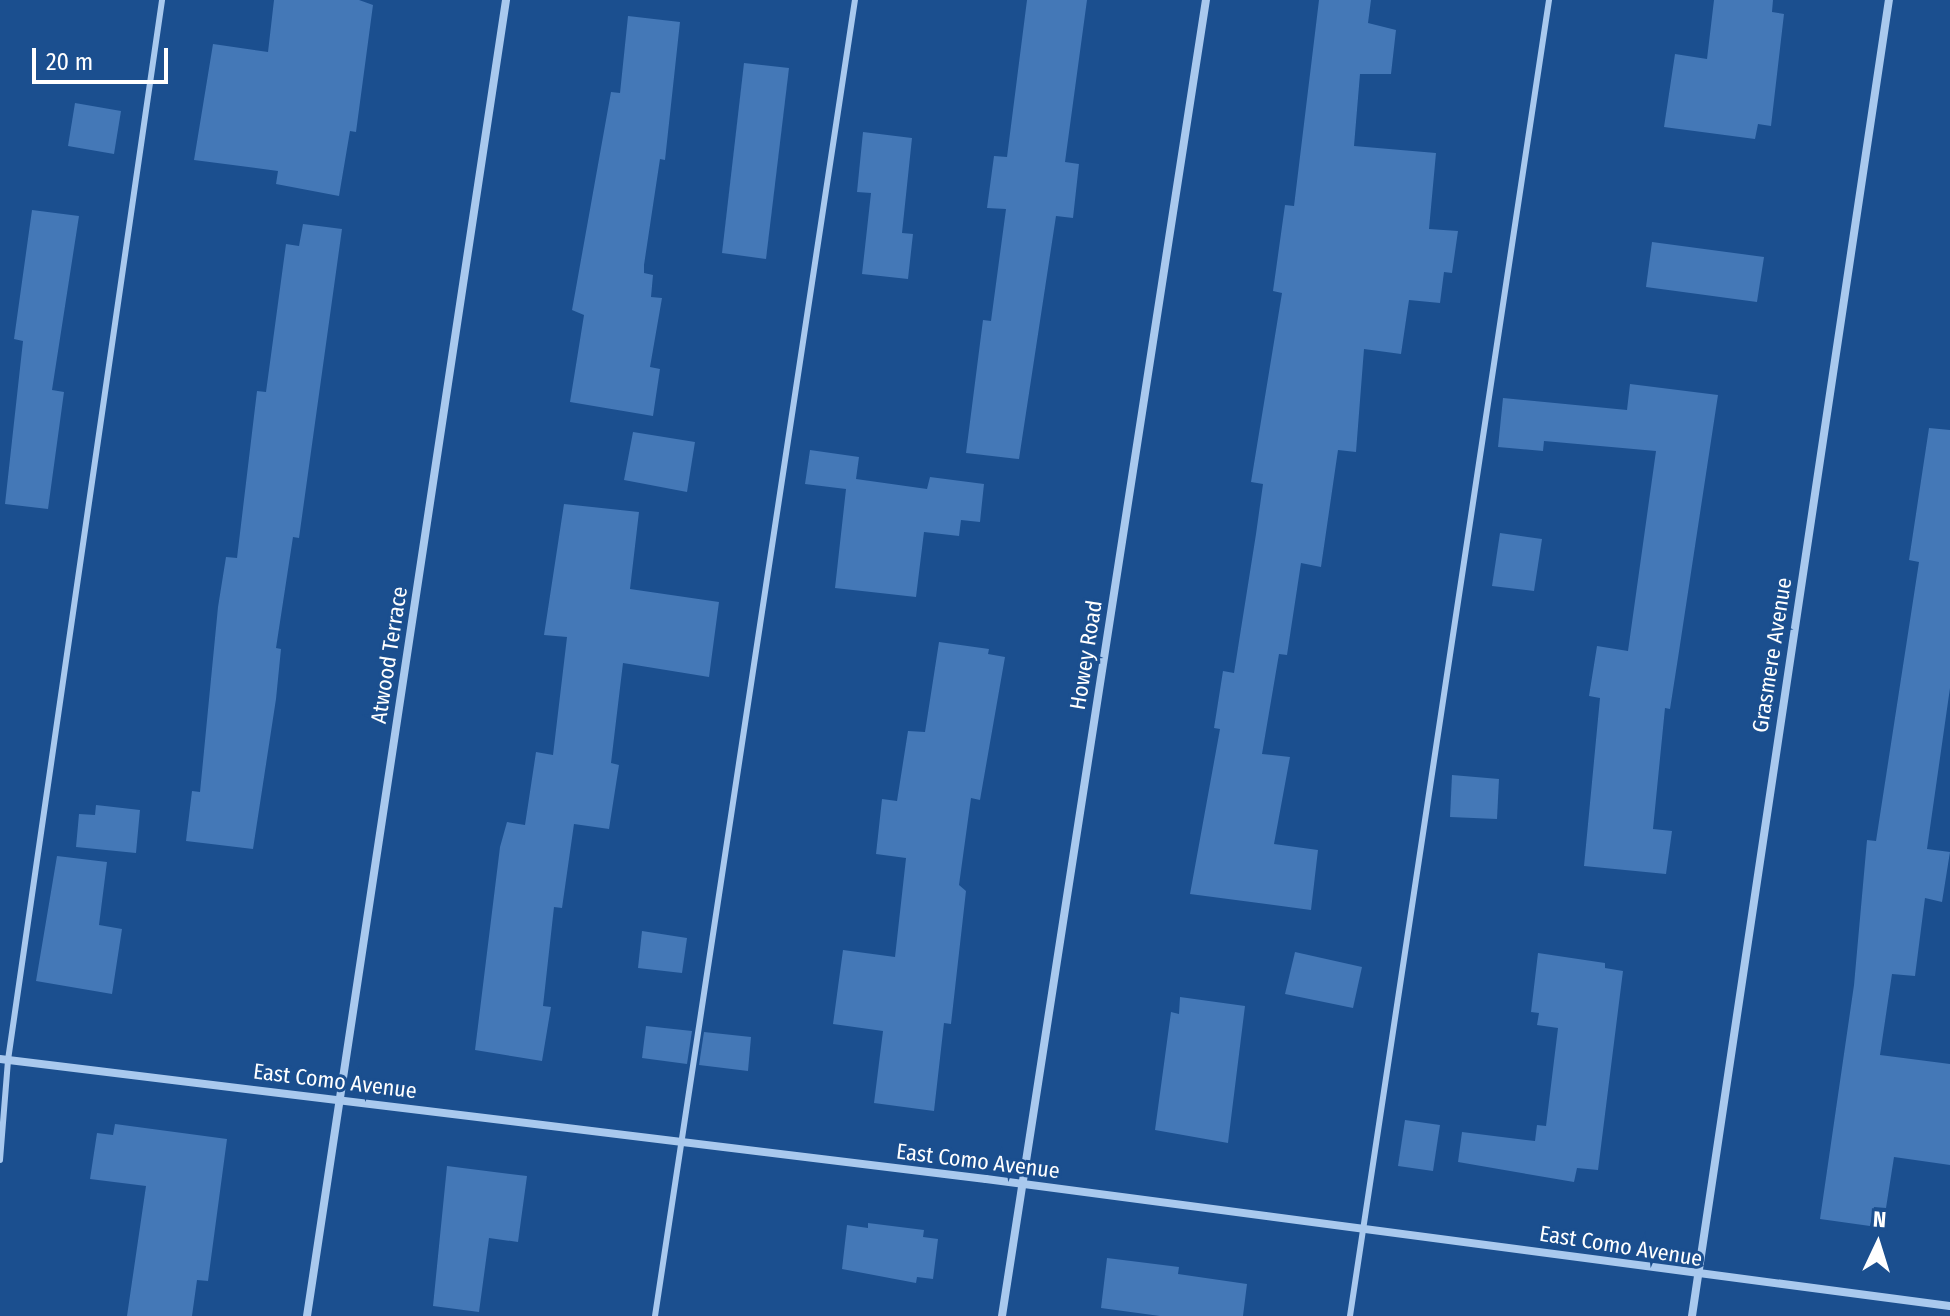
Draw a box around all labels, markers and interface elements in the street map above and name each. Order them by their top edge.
scale bar [36,32,172,82]
text: 20 m [46,48,93,76]
street label: Grasmere Avenue [1747,576,1797,734]
street label: Atwood Terrace [365,585,413,725]
street label: Howey Road [1064,598,1108,712]
street label: East Como Avenue [252,1058,418,1104]
street label: East Como Avenue [895,1138,1061,1184]
north arrow [1838,1204,1918,1284]
text: N [1872,1206,1887,1233]
street label: East Como Avenue [1538,1220,1704,1272]

